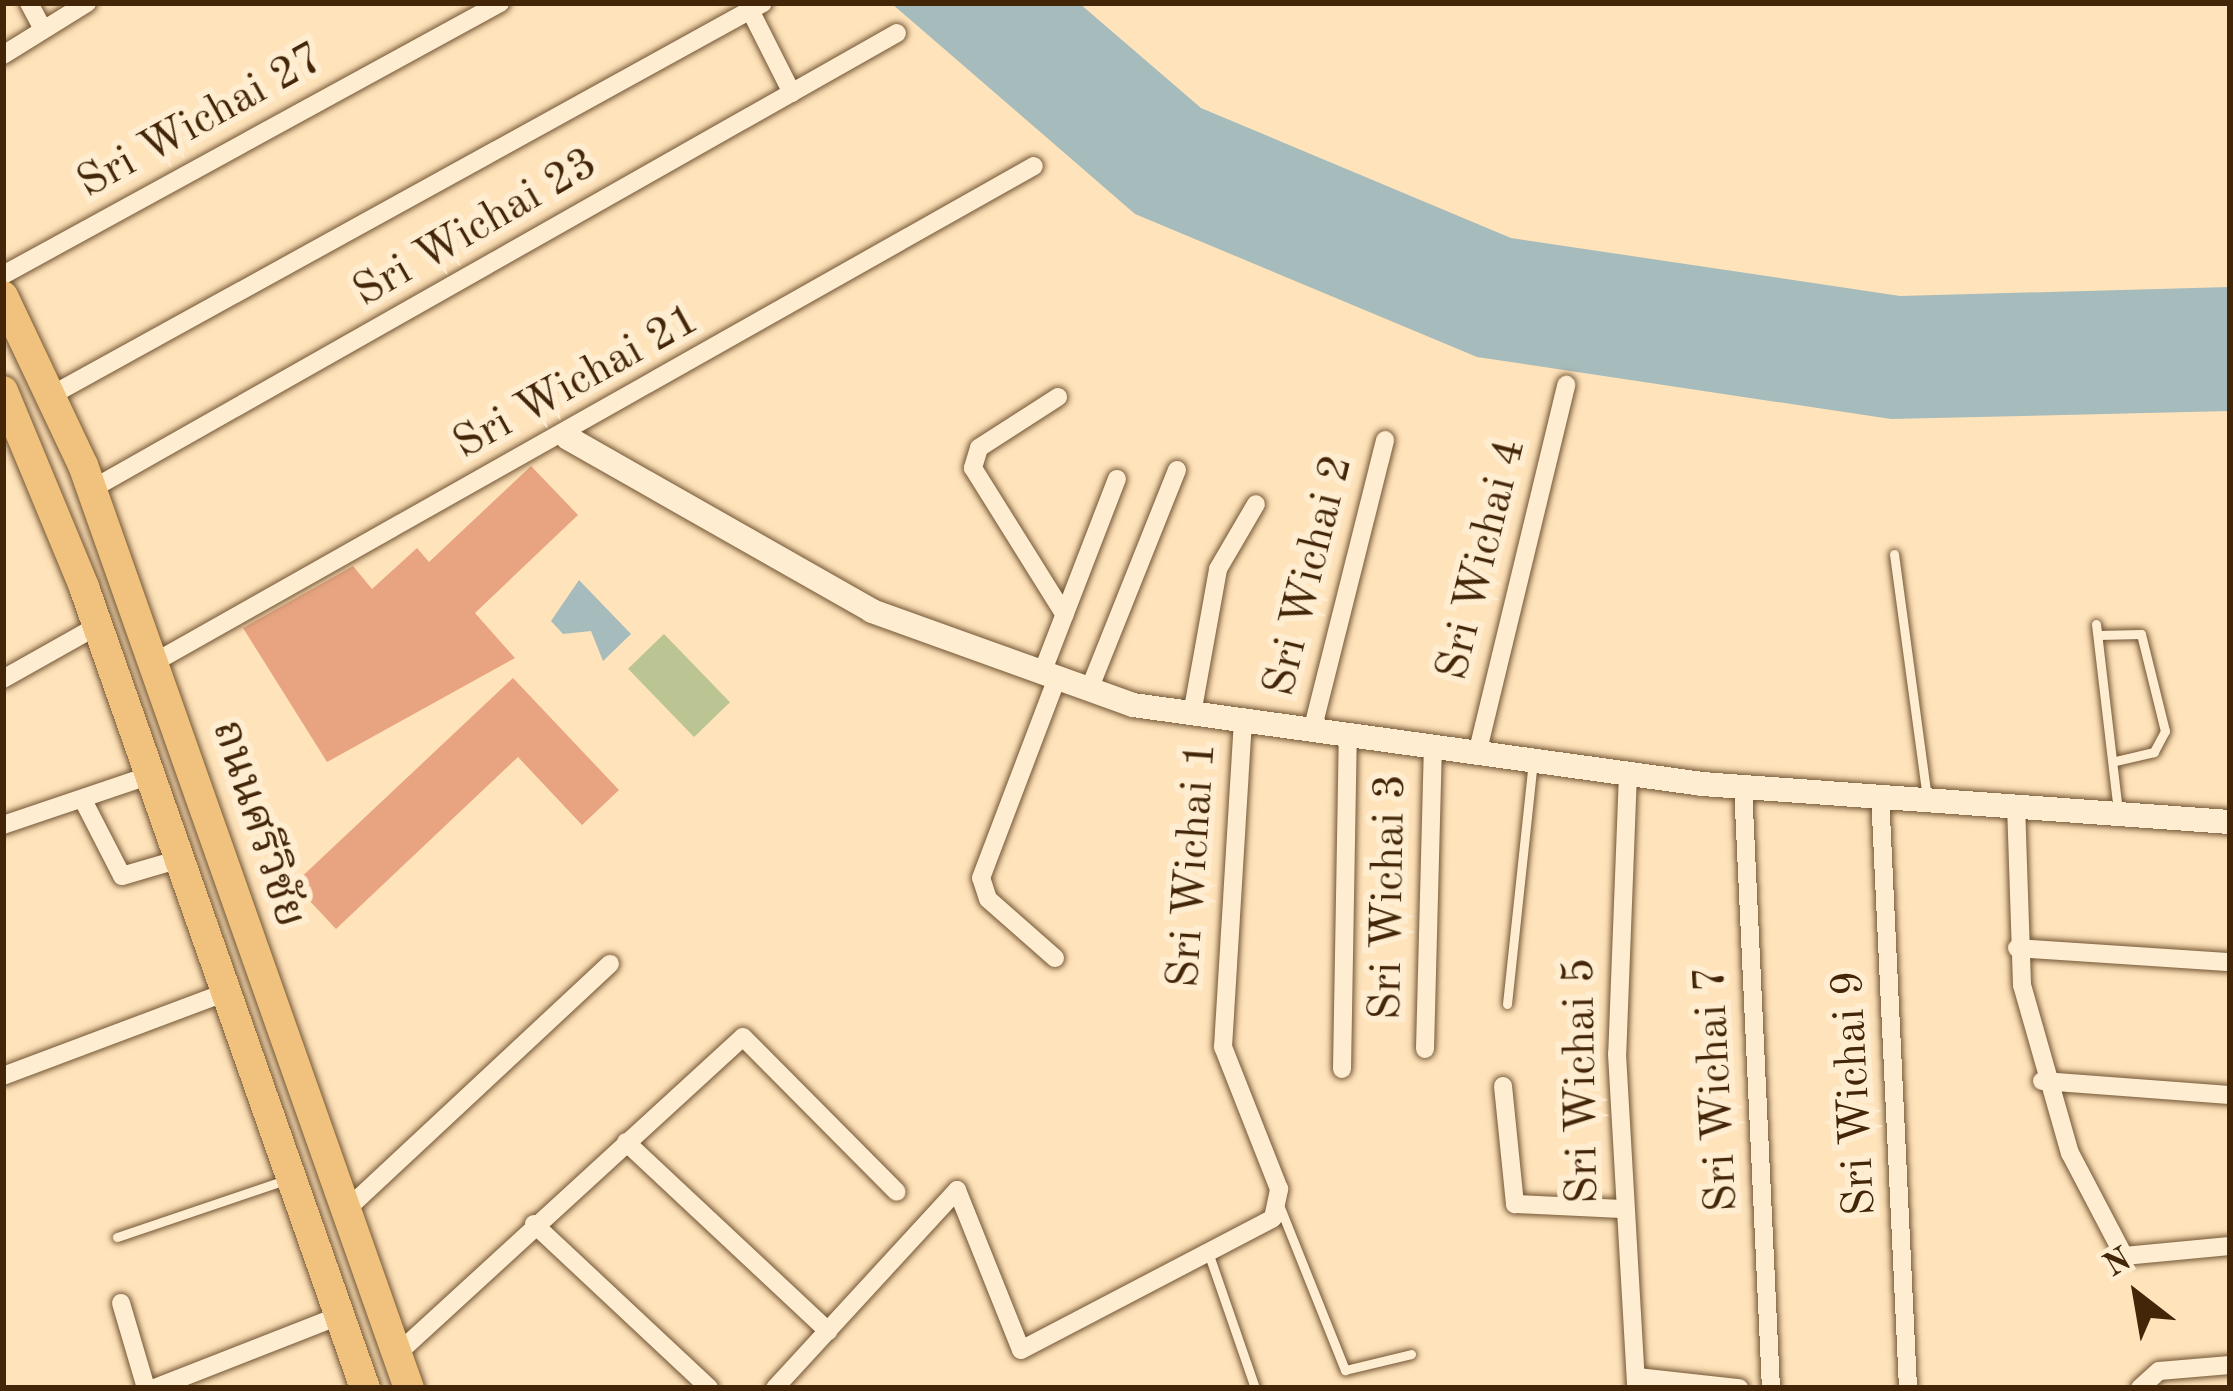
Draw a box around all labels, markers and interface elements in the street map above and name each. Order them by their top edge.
street label: Sri Wichai 27 [69,32,333,212]
street label: Sri Wichai 23 [344,137,608,321]
street label: Sri Wichai 21 [445,293,709,473]
street label: Sri Wichai 4 [1427,434,1539,686]
street label: Sri Wichai 2 [1254,450,1366,702]
street label: ถนนศรีวิชัย [198,714,316,934]
street label: Sri Wichai 1 [1158,740,1230,990]
street label: Sri Wichai 3 [1361,773,1419,1021]
street label: Sri Wichai 5 [1554,957,1612,1205]
street label: Sri Wichai 7 [1685,965,1751,1213]
street label: Sri Wichai 9 [1823,969,1889,1217]
north arrow [2077,1235,2197,1355]
text: N [2099,1243,2138,1284]

